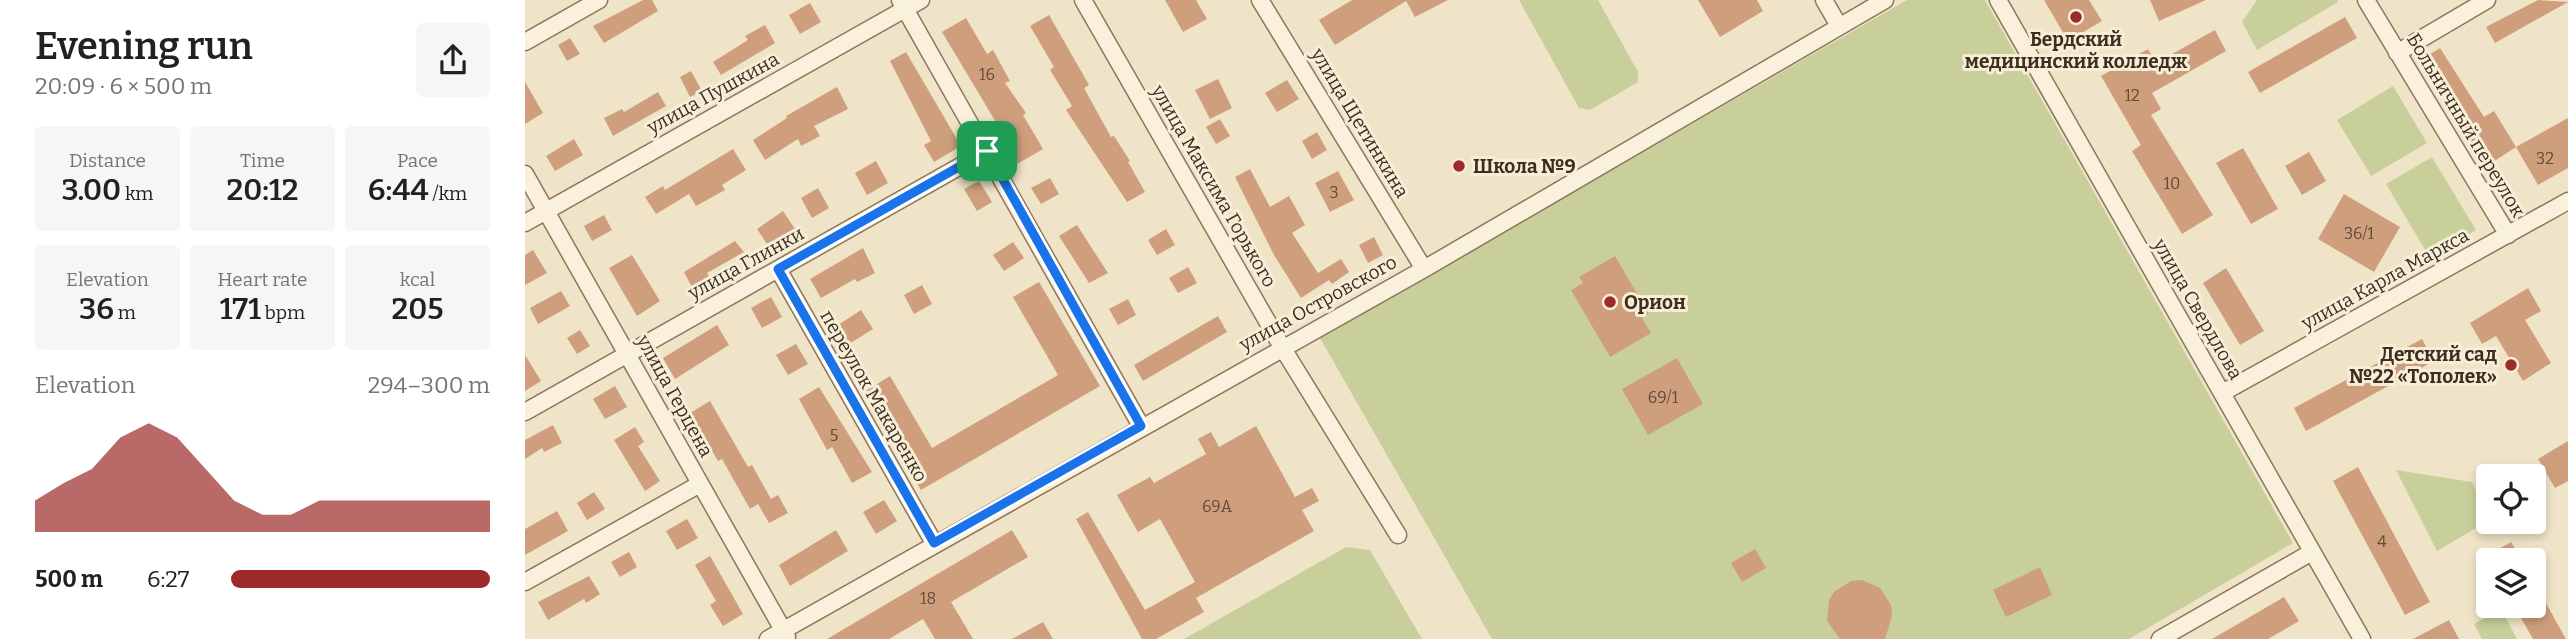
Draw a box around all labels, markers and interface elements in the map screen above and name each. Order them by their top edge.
marker: Бердский медицинский колледж [2068,9,2084,25]
text: Evening run [35,23,253,69]
button: share [416,23,490,97]
place label: Бердский медицинский колледж [1965,28,2188,73]
street label: Больничный переулок [2402,29,2530,222]
street label: улица Щетинкина [1306,43,1414,202]
street label: улица Пушкина [642,47,783,139]
house number: 16 [979,65,995,84]
text: 20:09 · 6 × 500 m [35,72,212,100]
street label: улица Максима Горького [1146,80,1281,291]
house number: 12 [2124,86,2140,105]
pin [957,121,1017,181]
icon: arrive [968,132,1006,170]
text: Distance [69,149,146,172]
text: Time [240,149,285,172]
text: Pace [397,149,438,172]
house number: 32 [2536,149,2554,168]
place label: Школа №9 [1473,155,1576,178]
marker: Школа №9 [1451,158,1467,174]
text: 3.00 [61,172,121,208]
text: 20:12 [227,172,299,208]
text: 6:44 [368,172,429,208]
house number: 10 [2164,174,2180,193]
text: km [121,182,154,205]
text: /km [429,182,467,205]
house number: 3 [1329,183,1339,202]
street label: улица Глинки [683,222,808,305]
street label: улица Карла Маркса [2296,223,2473,335]
house number: 36/1 [2344,224,2375,243]
street label: улица Свердлова [2148,234,2248,384]
street label: улица Островского [1234,250,1401,356]
text: Elevation [66,268,149,291]
text: Heart rate [218,268,307,291]
text: kcal [400,268,435,291]
text: 36 [79,291,114,327]
text: 171 [220,291,261,327]
text: 205 [391,291,444,327]
place label: Орион [1624,291,1686,314]
marker: Орион [1602,294,1618,310]
text: m [114,301,136,324]
text: bpm [261,301,305,324]
street label: переулок Макаренко [815,306,933,486]
street label: улица Герцена [631,330,718,462]
place label: Детский сад №22 «Тополек» [2349,343,2497,388]
marker: Детский сад №22 «Тополек» [2503,357,2519,373]
text: Elevation [35,371,135,399]
text: 294–300 m [368,371,490,399]
house number: 69/1 [1648,388,1679,407]
house number: 5 [830,426,838,445]
map controls [2476,464,2546,618]
button: locate [2476,464,2546,534]
house number: 69А [1202,497,1233,516]
house number: 4 [2377,532,2387,551]
button: layers [2476,548,2546,618]
text: 500 m [35,565,103,593]
text: 6:27 [147,565,189,593]
house number: 18 [920,589,936,608]

